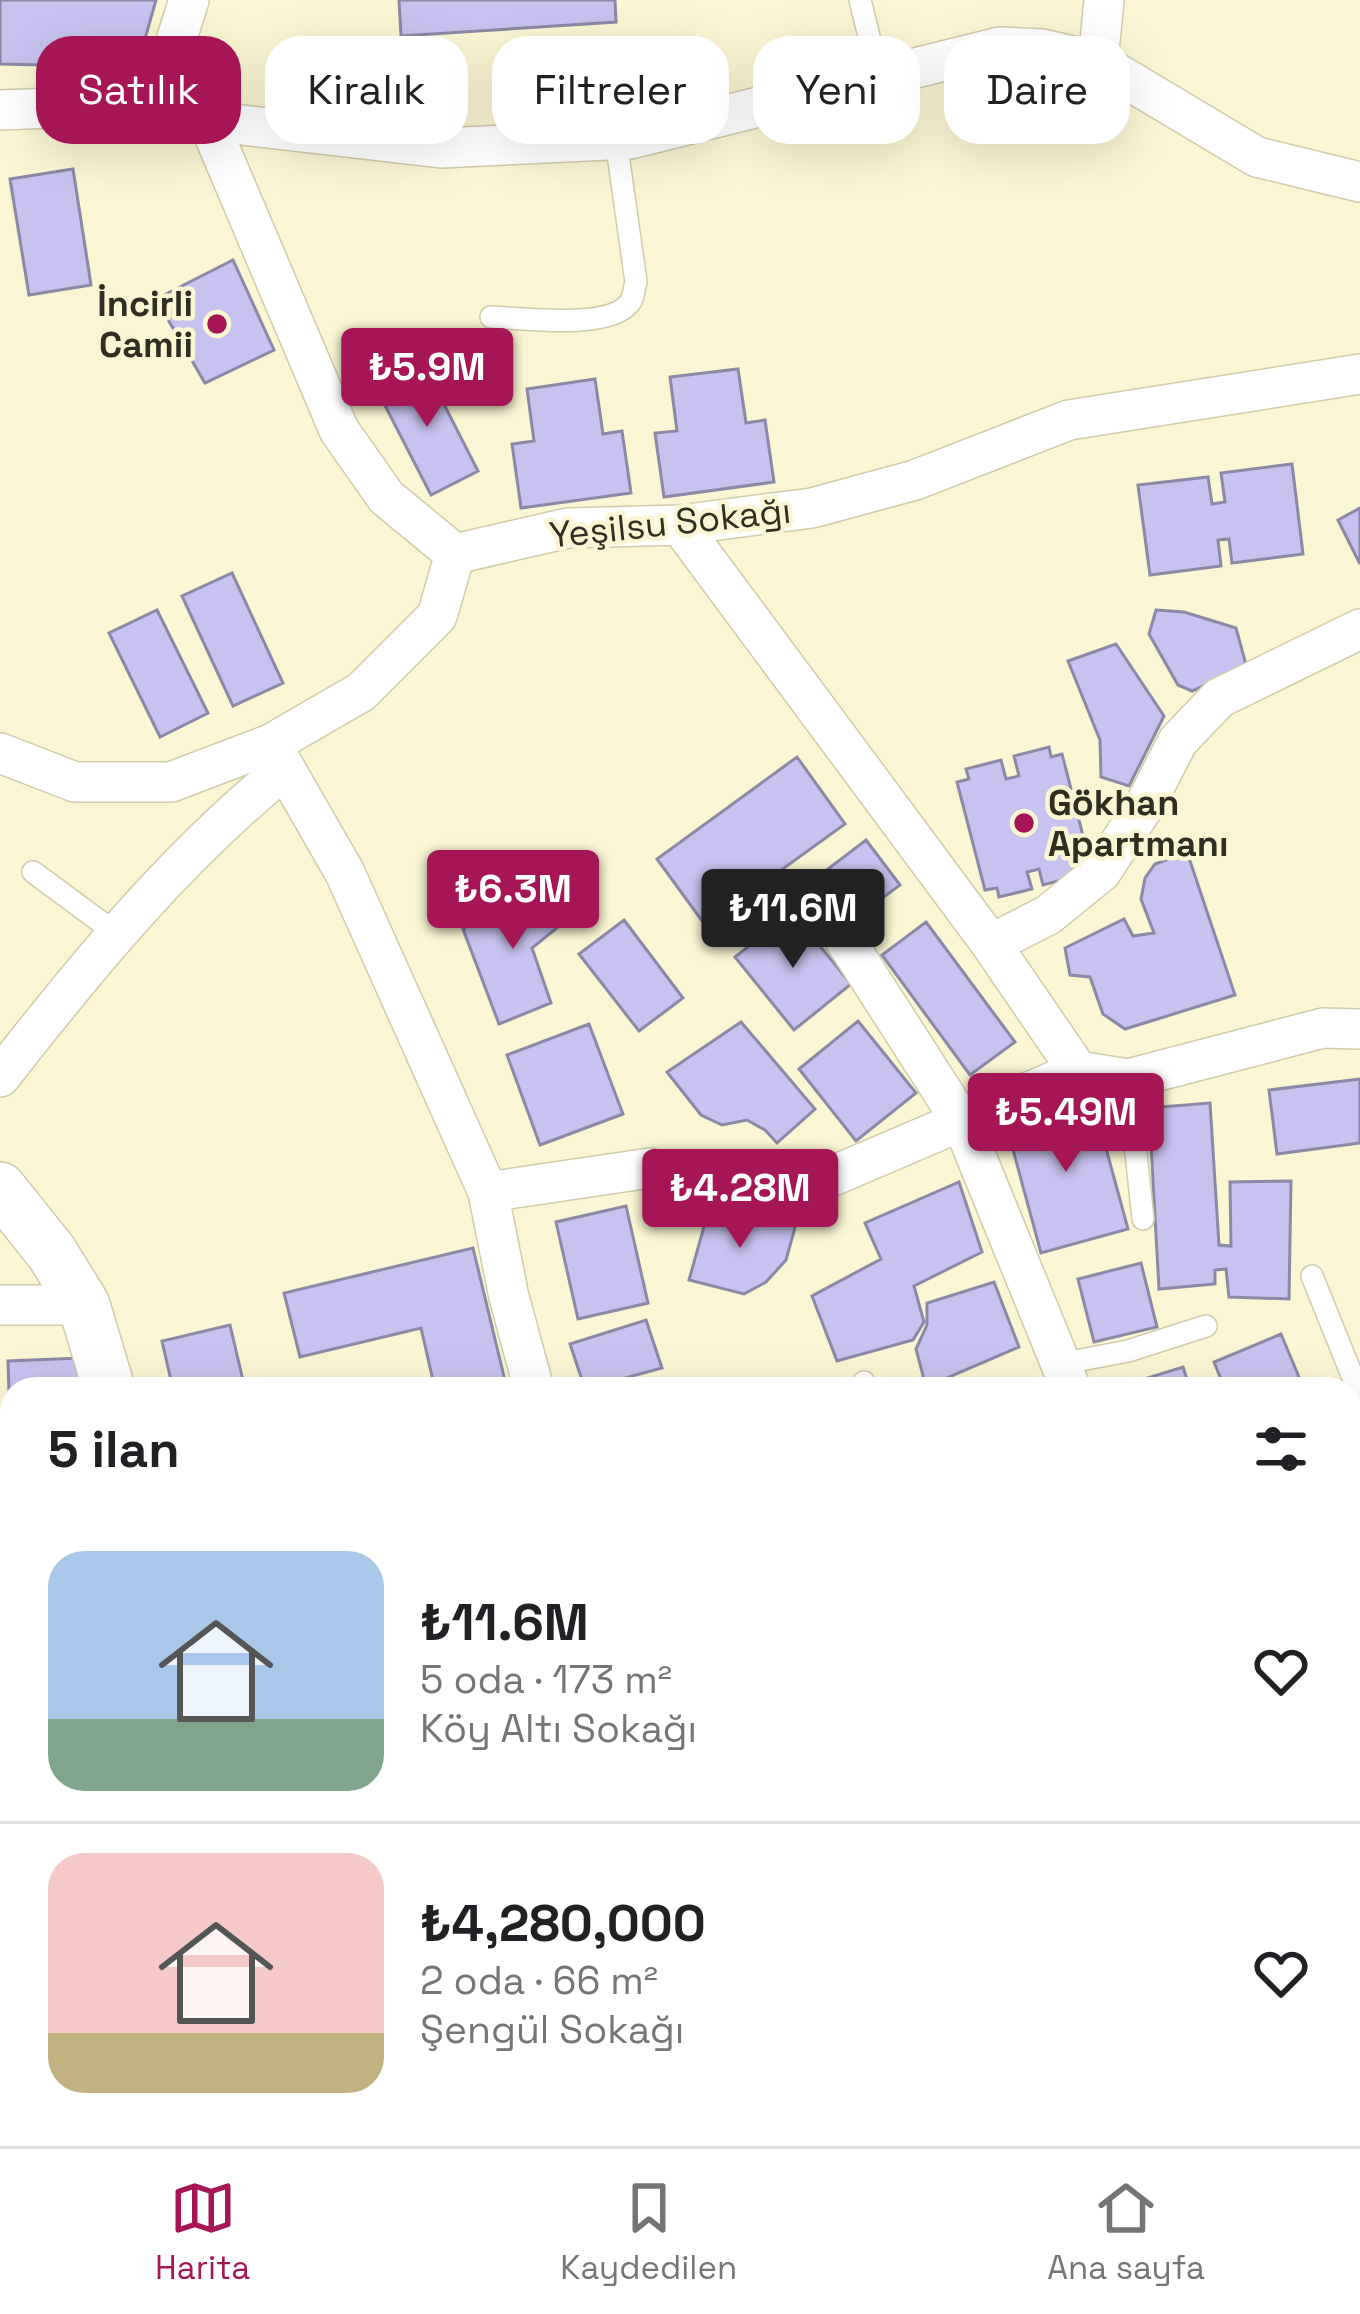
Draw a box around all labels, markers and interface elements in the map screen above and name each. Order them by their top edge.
chip: Satılık [36,36,241,144]
chip: Kiralık [265,36,468,144]
chip: Filtreler [492,36,729,144]
chip: Yeni [753,36,920,144]
chip: Daire [944,36,1130,144]
place label: İncirli Camii [97,281,193,368]
marker: İncirli Camii [204,311,230,337]
pin: ₺5.9M [343,328,511,430]
text: ₺5.9M [368,342,486,391]
street label: Yeşilsu Sokağı [547,487,793,559]
place label: Gökhan Apartmanı [1048,780,1229,867]
marker: Gökhan Apartmanı [1011,810,1037,836]
pin: ₺6.3M [429,850,597,952]
text: ₺6.3M [454,864,572,913]
pin: ₺11.6M [695,869,891,971]
text: ₺11.6M [728,883,858,932]
pin: ₺5.49M [968,1073,1164,1175]
text: ₺5.49M [995,1087,1137,1136]
pin: ₺4.28M [642,1149,838,1251]
text: ₺4.28M [669,1163,811,1212]
icon: filters [1248,1416,1314,1482]
text: 5 ilan [48,1417,180,1482]
text: ₺11.6M [420,1590,589,1655]
icon: home [144,1599,288,1743]
icon: heart [1248,1638,1314,1704]
text: 5 oda · 173 m² [420,1655,672,1704]
text: Köy Altı Sokağı [420,1704,697,1753]
text: ₺4,280,000 [420,1891,706,1956]
icon: home [144,1901,288,2045]
icon: heart [1248,1940,1314,2006]
text: 2 oda · 66 m² [420,1956,658,2005]
text: Şengül Sokağı [420,2005,684,2054]
tab: Harita [155,2175,250,2289]
tab: Kaydedilen [560,2175,737,2289]
tab: Ana sayfa [1047,2175,1205,2289]

